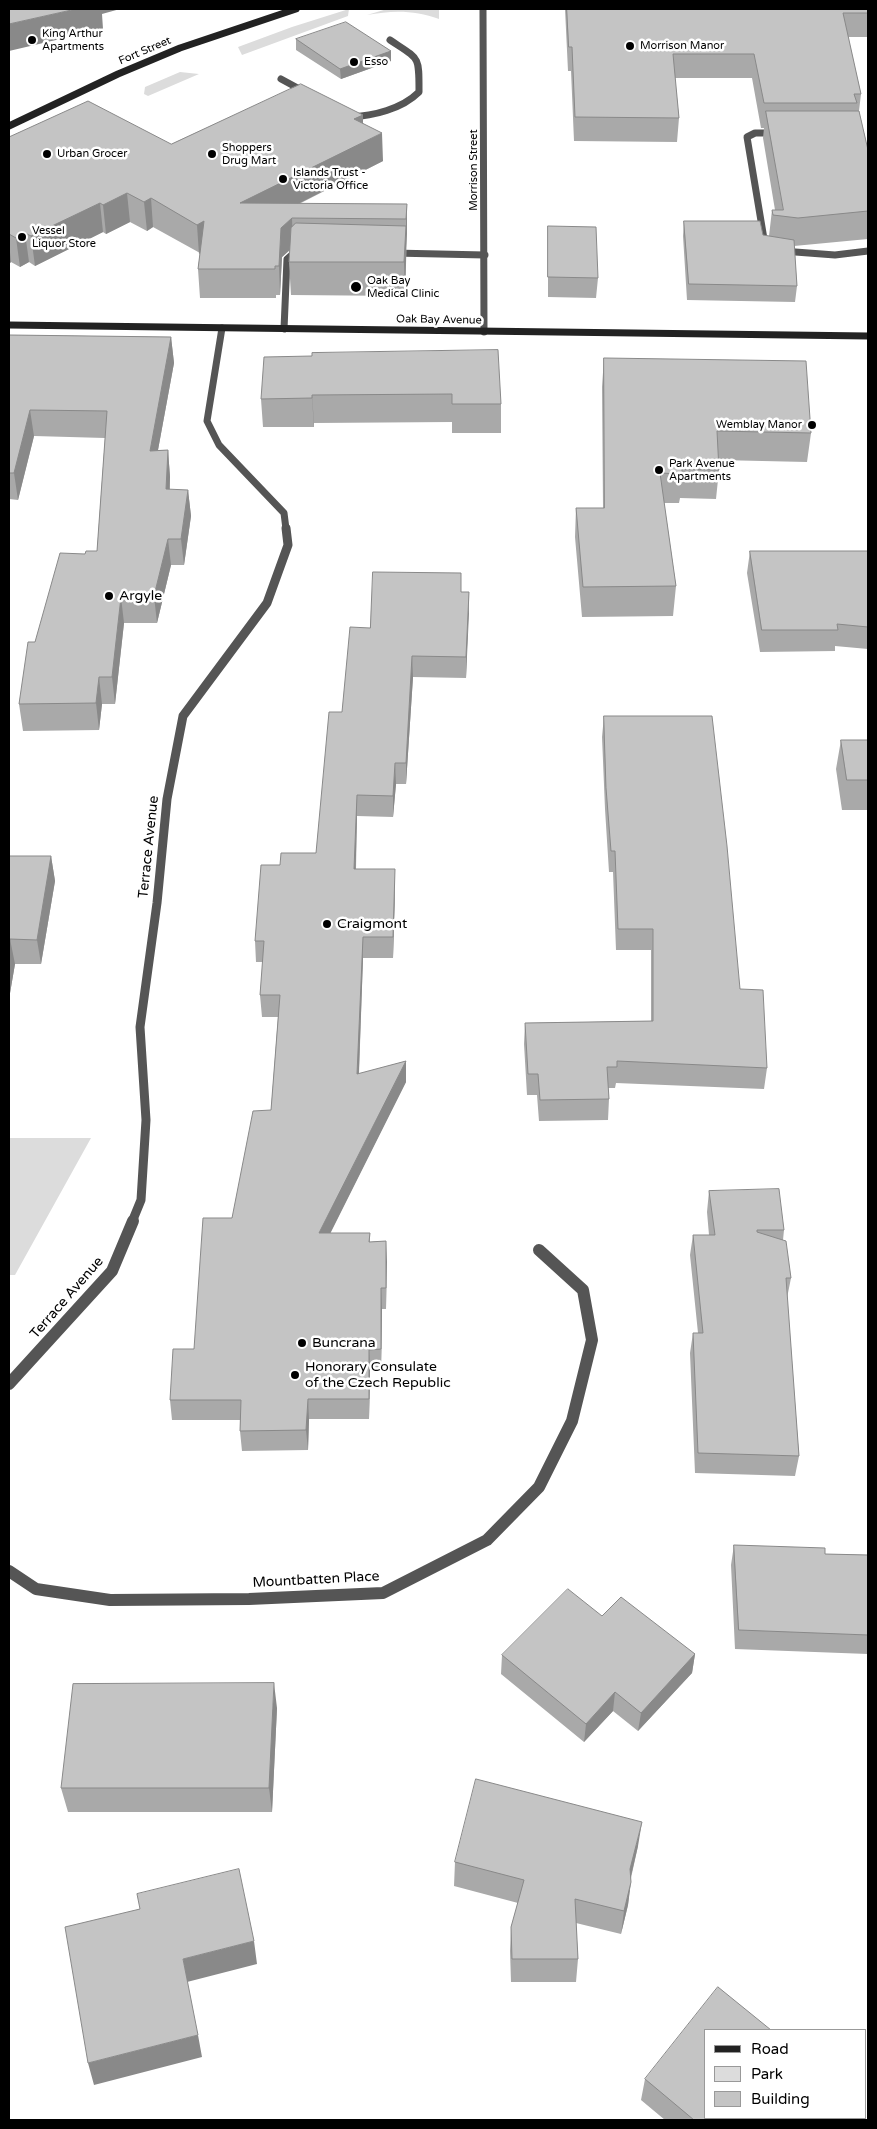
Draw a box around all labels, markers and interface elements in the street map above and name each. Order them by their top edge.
place label: King Arthur Apartments [42,27,104,53]
marker: King Arthur Apartments [26,34,38,46]
street label: Fort Street [117,34,173,68]
place label: Morrison Manor [640,39,724,53]
marker: Morrison Manor [624,40,636,52]
place label: Esso [364,55,388,69]
marker: Esso [348,56,360,68]
street label: Morrison Street [467,129,481,211]
place label: Shoppers Drug Mart [222,141,276,167]
place label: Urban Grocer [57,147,127,161]
marker: Urban Grocer [41,148,53,160]
marker: Shoppers Drug Mart [206,148,218,160]
place label: Islands Trust - Victoria Office [293,166,368,192]
marker: Islands Trust - Victoria Office [277,173,289,185]
place label: Vessel Liquor Store [32,224,96,250]
marker: Vessel Liquor Store [16,231,28,243]
place label: Oak Bay Medical Clinic [367,274,439,300]
marker: Oak Bay Medical Clinic [349,280,363,294]
street label: Oak Bay Avenue [396,313,482,327]
place label: Wemblay Manor [716,418,802,432]
marker: Wemblay Manor [806,419,818,431]
place label: Park Avenue Apartments [669,457,735,483]
marker: Park Avenue Apartments [653,464,665,476]
place label: Argyle [119,588,162,604]
marker: Argyle [103,590,115,602]
street label: Terrace Avenue [135,795,163,899]
place label: Craigmont [337,916,407,932]
marker: Craigmont [321,918,333,930]
street label: Terrace Avenue [27,1254,107,1342]
place label: Buncrana [312,1335,376,1351]
marker: Buncrana [296,1337,308,1349]
place label: Honorary Consulate of the Czech Republic [305,1359,451,1391]
marker: Honorary Consulate of the Czech Republic [289,1369,301,1381]
street label: Mountbatten Place [252,1568,380,1592]
legend [704,2029,867,2119]
text: Road [751,2040,789,2058]
text: Park [751,2065,783,2083]
text: Building [751,2090,810,2108]

